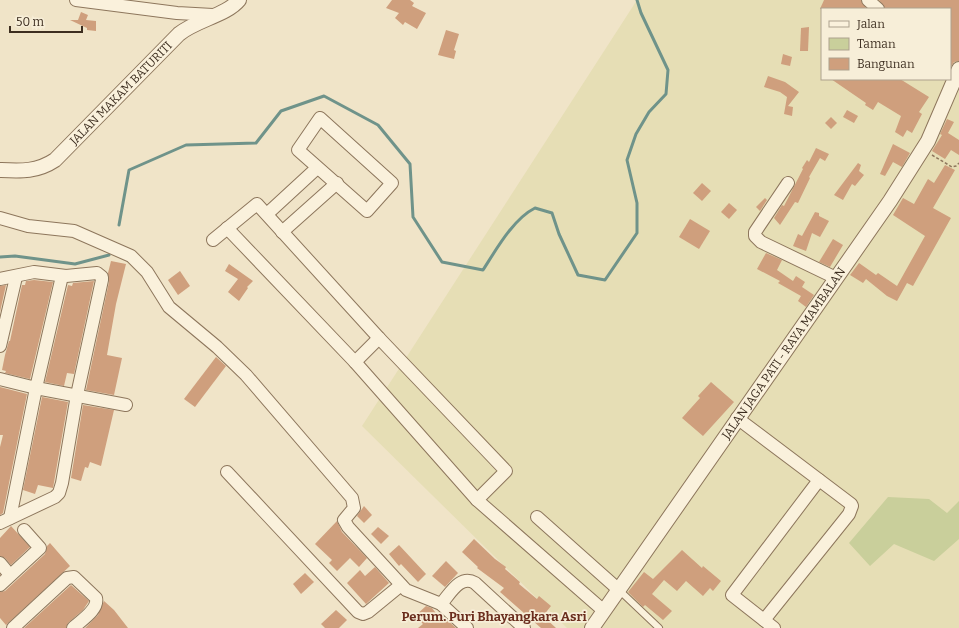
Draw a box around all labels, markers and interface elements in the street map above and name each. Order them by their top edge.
scale bar [10,8,82,34]
legend [821,8,951,80]
text: 50 m [16,15,45,29]
text: Jalan [856,17,885,31]
text: Taman [857,37,896,51]
street label: JALAN MAKAM BATURITI [66,38,175,148]
text: Bangunan [857,57,915,71]
street label: JALAN JAGA PATI - RAYA MAMBALAN [718,264,849,443]
district label: Perum. Puri Bhayangkara Asri [401,609,587,624]

